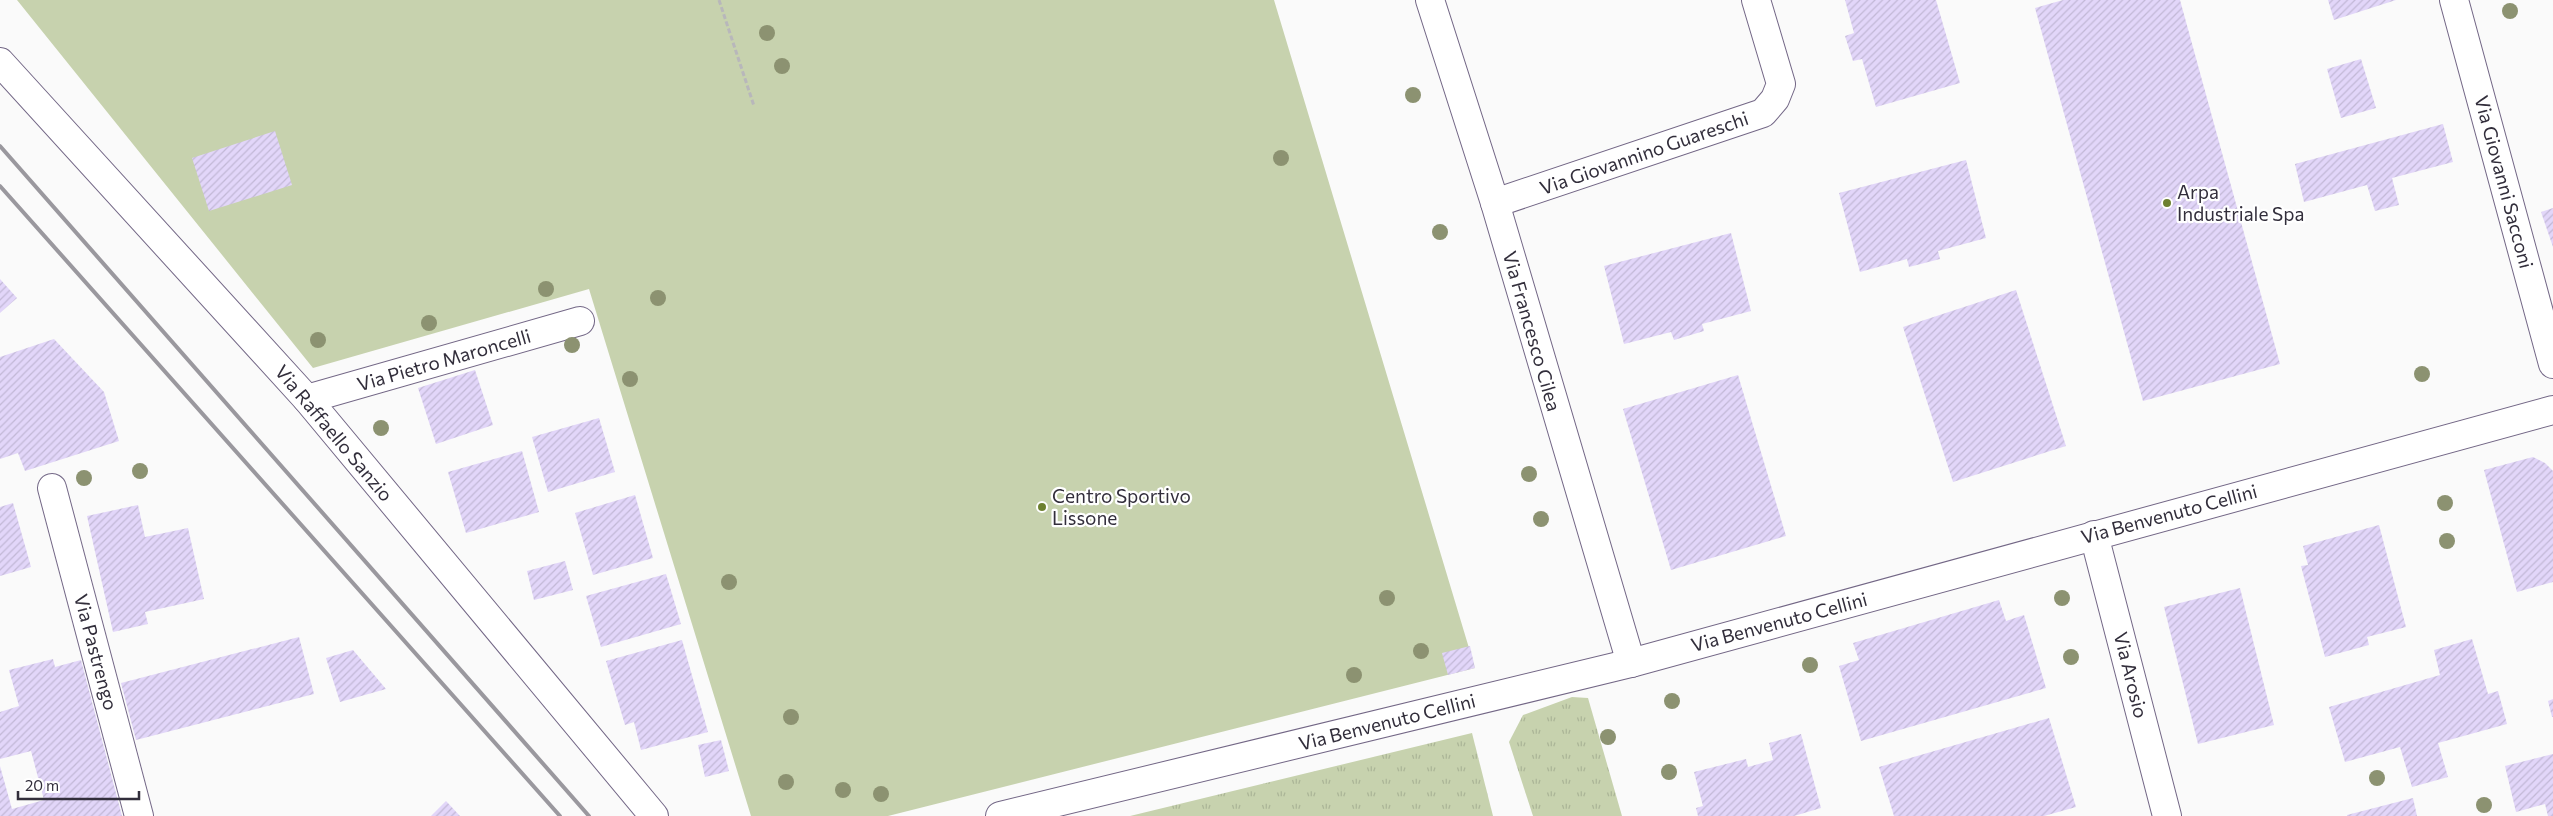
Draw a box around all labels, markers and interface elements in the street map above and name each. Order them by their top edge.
street label: Via Giovanni Sacconi [2470,93,2539,271]
street label: Via Giovannino Guareschi [1537,106,1751,199]
place label: Arpa Industriale Spa [2177,180,2304,225]
marker: Arpa Industriale Spa [2161,197,2173,209]
street label: Via Francesco Cilea [1499,248,1566,414]
street label: Via Pietro Maroncelli [354,324,533,395]
street label: Via Raffaello Sanzio [271,360,398,505]
street label: Via Benvenuto Cellini [2078,479,2259,548]
place label: Centro Sportivo Lissone [1052,484,1191,529]
marker: Centro Sportivo Lissone [1036,501,1048,513]
street label: Via Benvenuto Cellini [1688,587,1869,656]
street label: Via Pastrengo [70,591,123,713]
street label: Via Arosio [2110,629,2153,720]
street label: Via Benvenuto Cellini [1296,688,1478,755]
scale bar [18,768,139,800]
text: 20 m [25,776,59,794]

